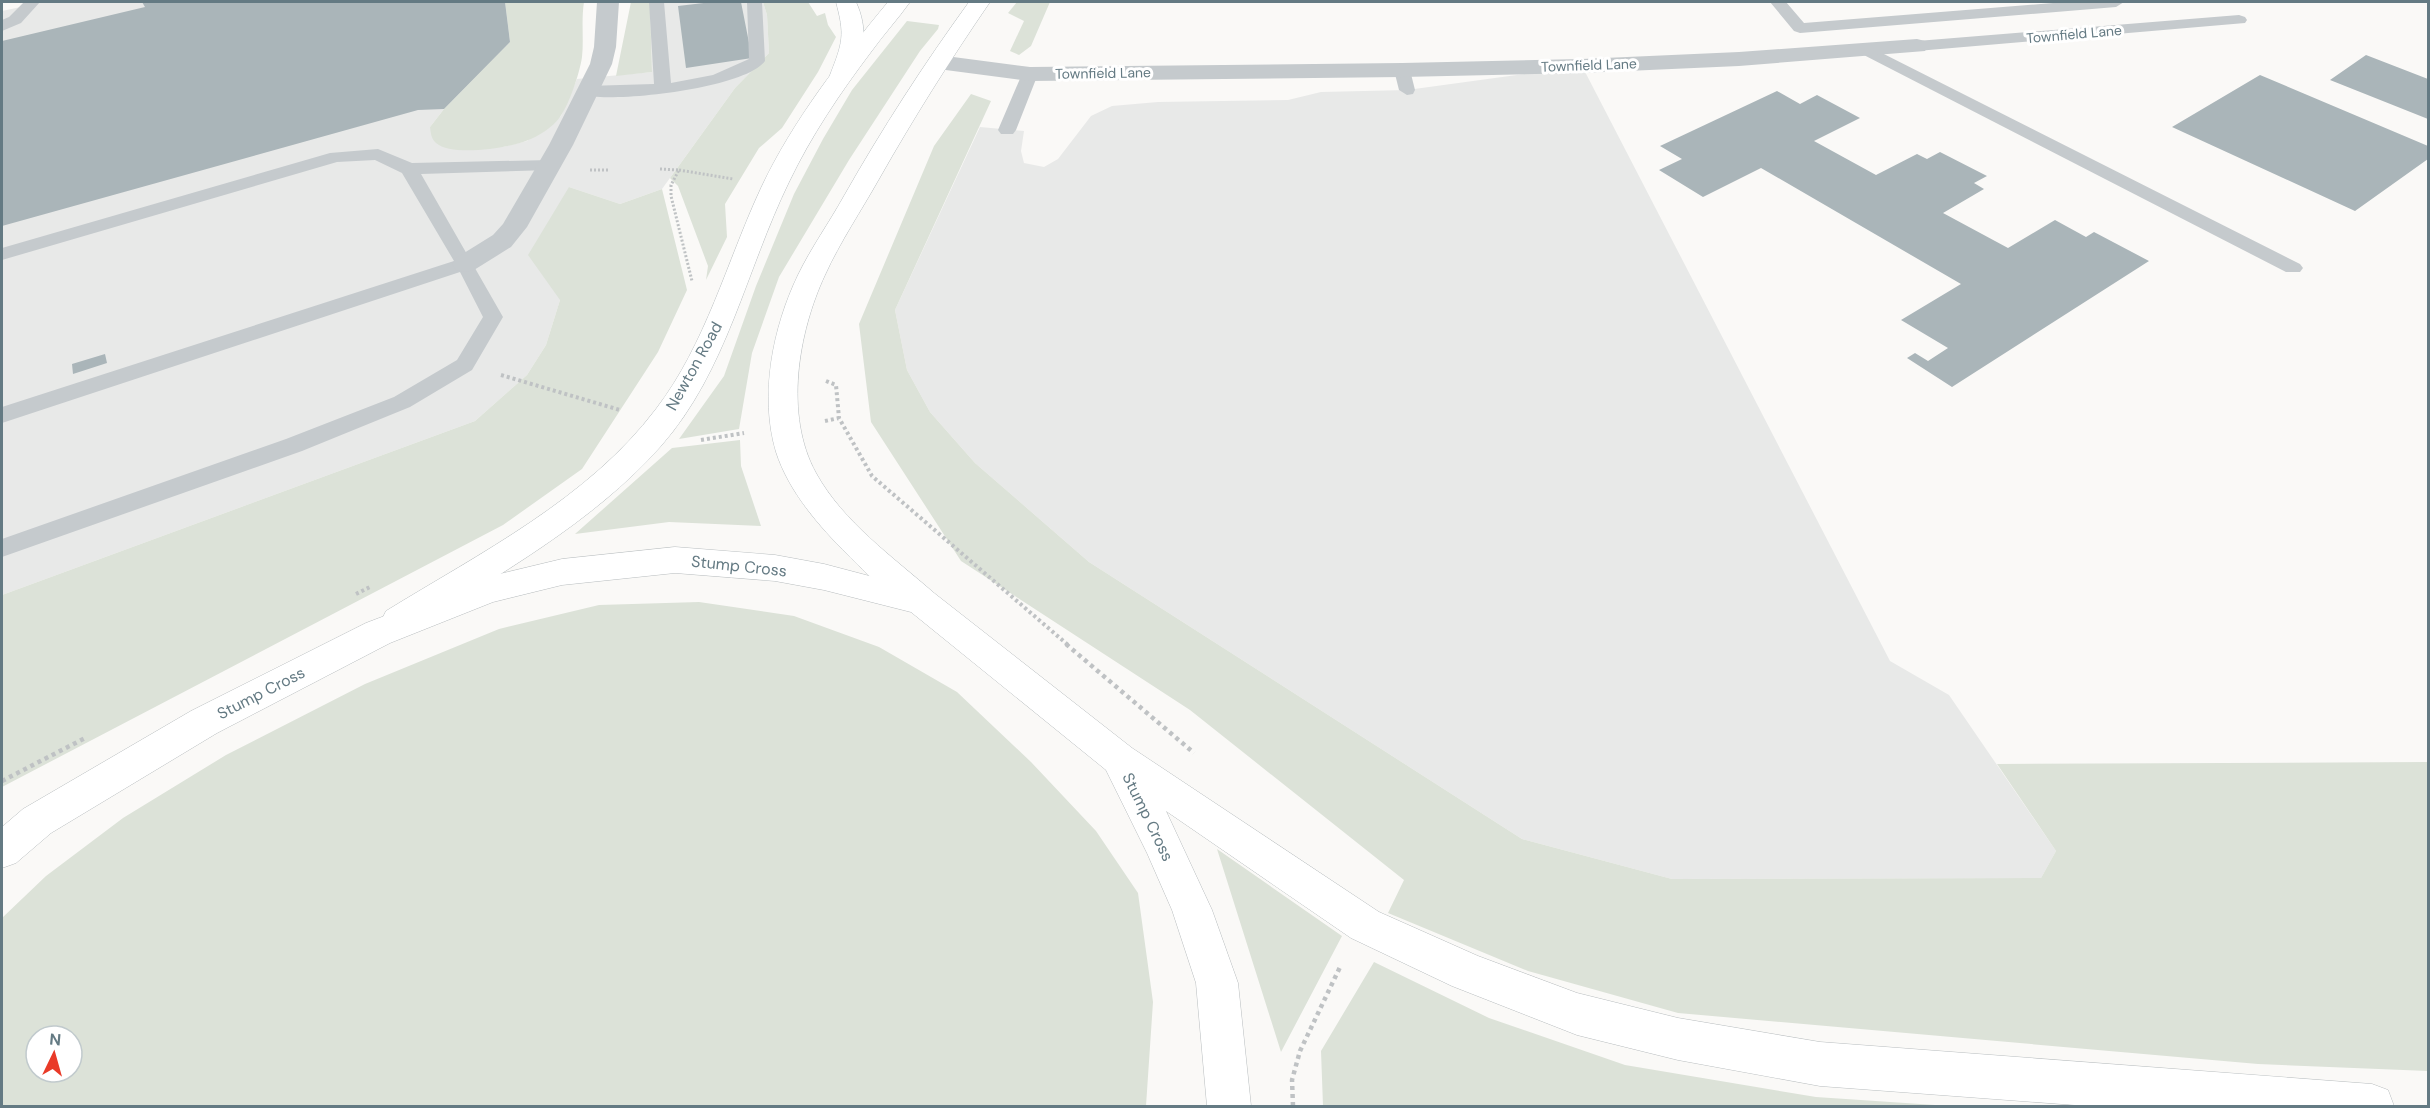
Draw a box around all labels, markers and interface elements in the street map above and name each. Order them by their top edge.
street label: Townfield Lane [2025,21,2123,47]
street label: Townfield Lane [1541,54,1637,76]
street label: Townfield Lane [1055,63,1151,83]
street label: Newton Road [661,318,727,414]
street label: Stump Cross [690,551,788,581]
street label: Stump Cross [214,662,308,724]
street label: Stump Cross [1118,769,1178,865]
north arrow [24,1024,84,1084]
text: N [49,1029,62,1051]

